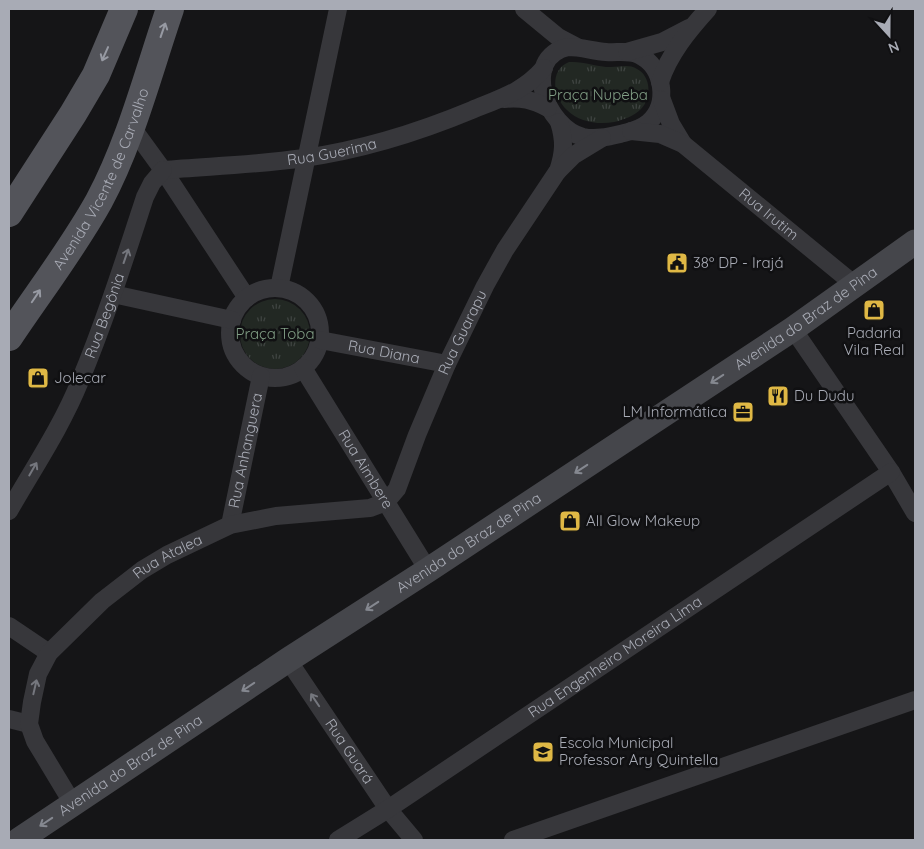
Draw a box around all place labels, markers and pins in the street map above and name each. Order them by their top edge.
public building icon: 38º DP - Irajá [665,251,689,275]
place label: 38º DP - Irajá [693,253,784,272]
shop icon: Padaria Vila Real [862,298,886,322]
place label: Padaria Vila Real [844,323,904,359]
shop icon: Jolecar [26,366,50,390]
place label: Jolecar [54,368,106,387]
restaurant icon: Du Dudu [766,384,790,408]
place label: Du Dudu [794,386,855,405]
office icon: LM Informática [731,400,755,424]
place label: LM Informática [623,402,727,421]
shop icon: All Glow Makeup [558,509,582,533]
place label: All Glow Makeup [586,511,700,530]
place label: Escola Municipal Professor Ary Quintella [559,733,718,769]
school or university icon: Escola Municipal Professor Ary Quintella [531,740,555,764]

